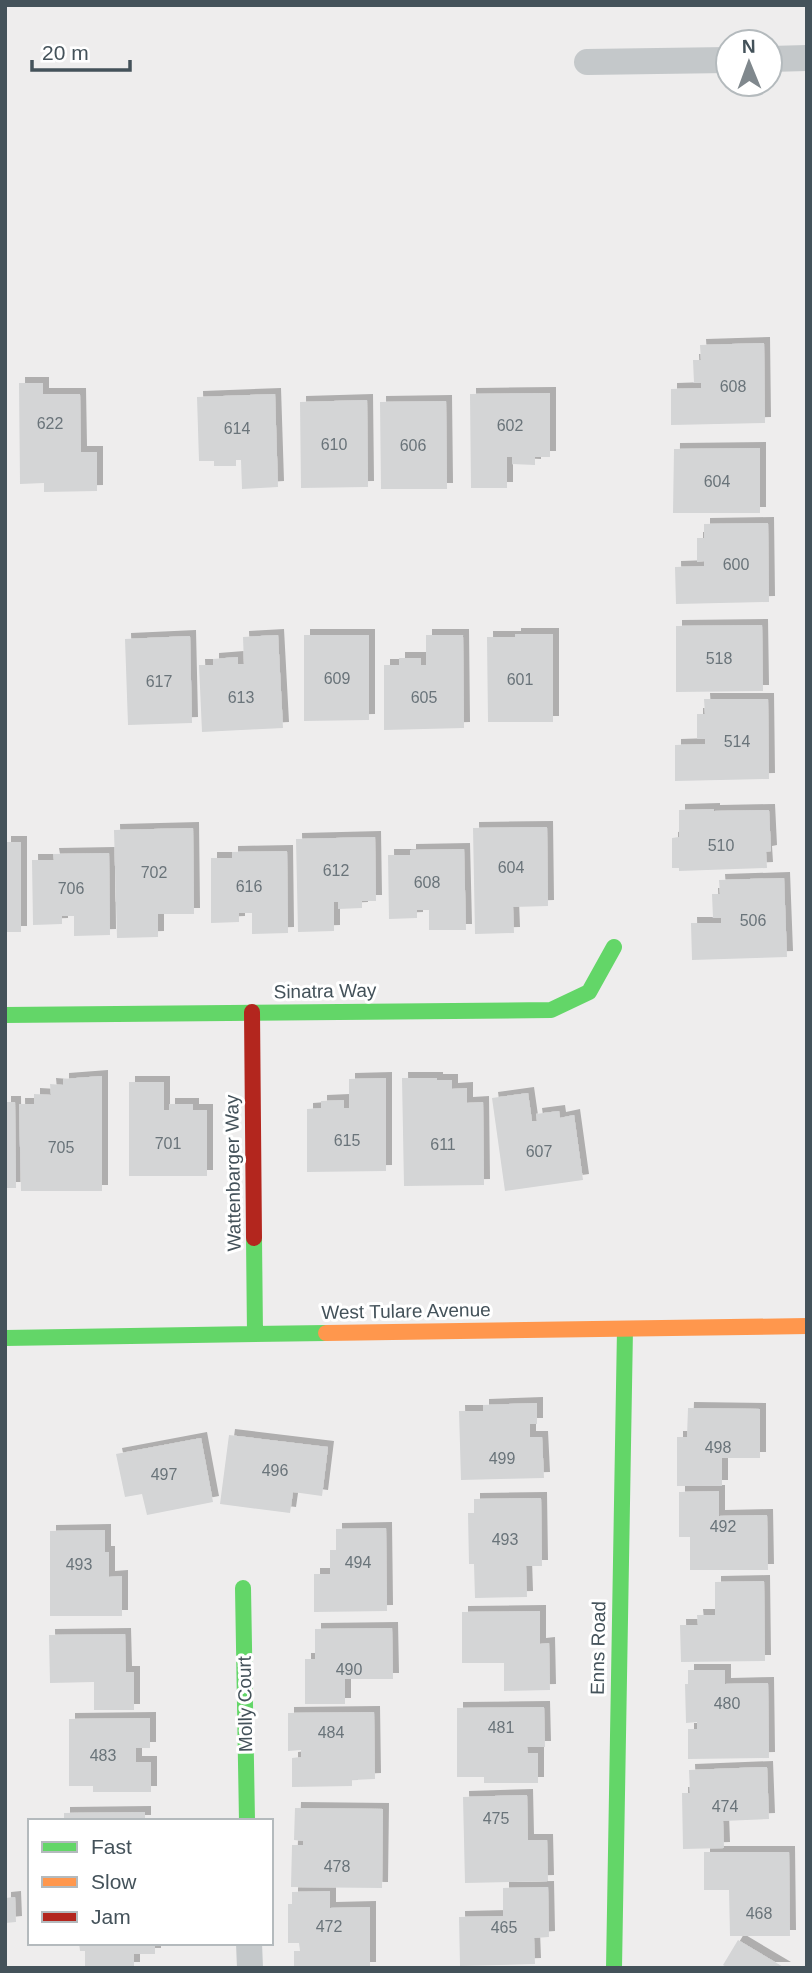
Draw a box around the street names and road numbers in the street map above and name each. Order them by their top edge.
street label: Sinatra Way [273,980,377,1002]
street label: Wattenbarger Way [221,1094,245,1252]
street label: West Tulare Avenue [321,1299,491,1323]
street label: Enns Road [587,1601,609,1695]
street label: Molly Court [234,1655,256,1752]

